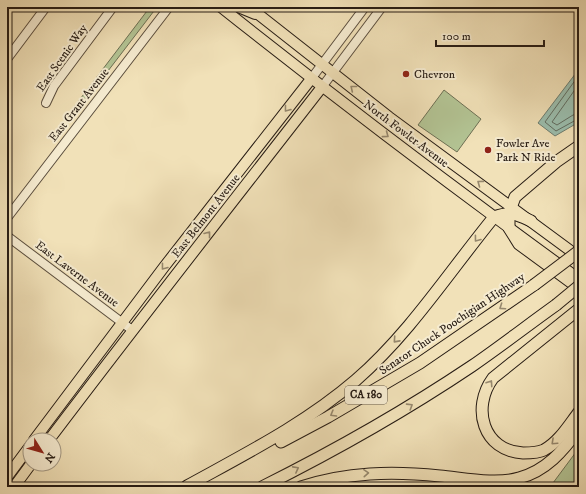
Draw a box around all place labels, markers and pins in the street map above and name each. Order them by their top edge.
place label: Chevron [414,67,456,82]
marker: Chevron [401,69,411,79]
place label: Fowler Ave Park N Ride [496,136,555,165]
marker: Fowler Ave Park N Ride [483,145,493,155]

